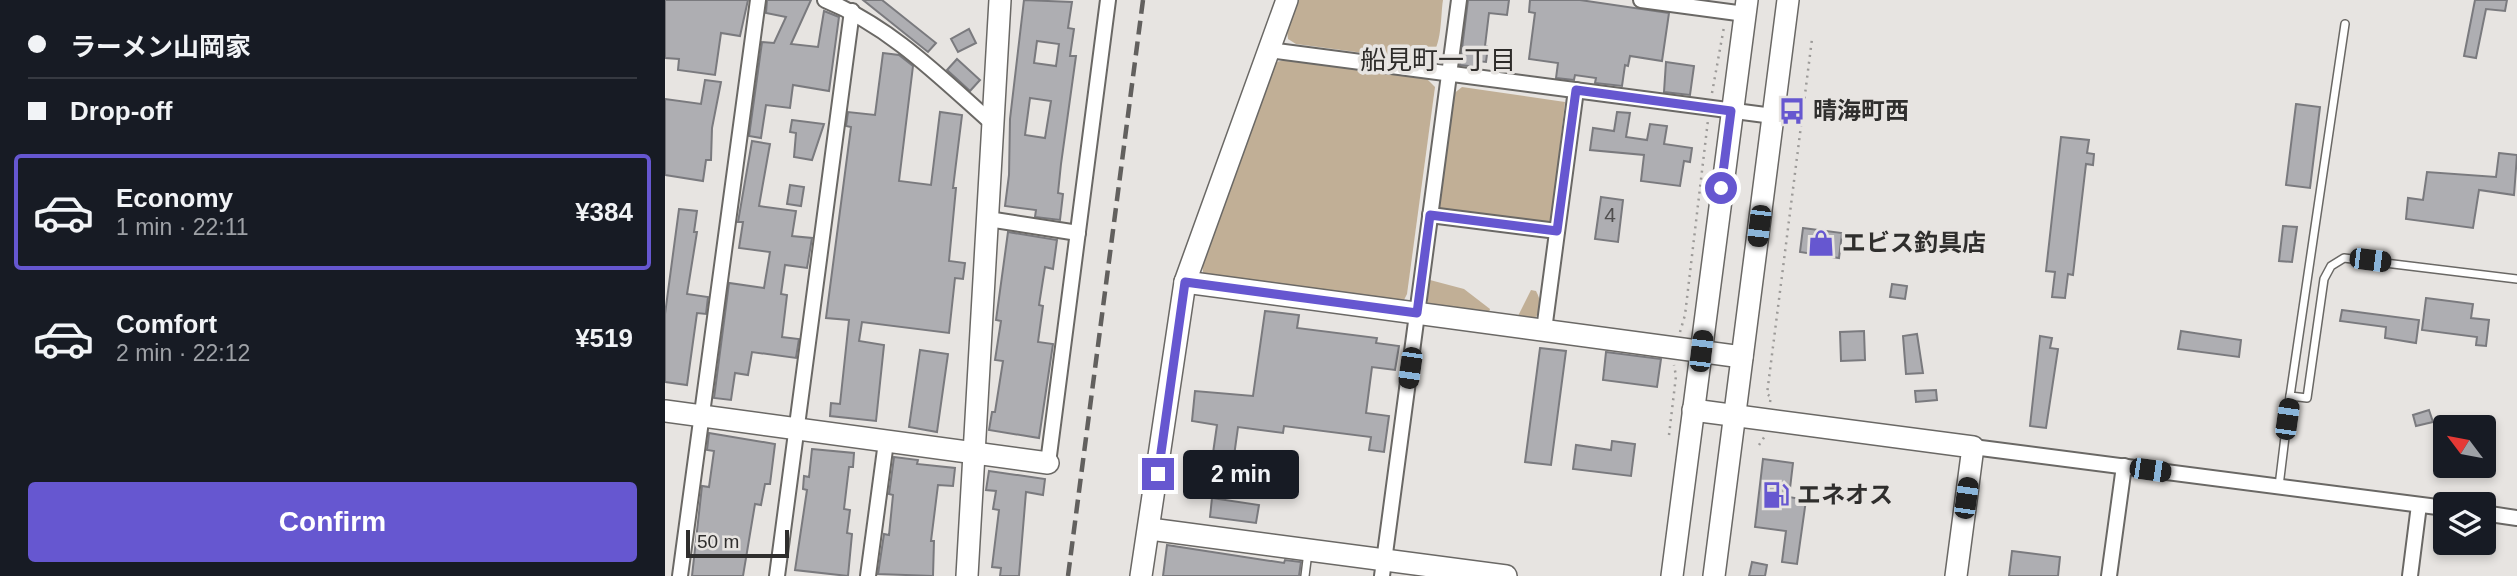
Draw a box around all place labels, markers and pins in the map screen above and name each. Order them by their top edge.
bus stop icon: 晴海町西 [1777,96,1807,126]
place label: 晴海町西 [1813,97,1909,124]
shop icon: エビス釣具店 [1806,228,1836,258]
place label: エビス釣具店 [1842,229,1986,256]
fuel station icon: エネオス [1761,480,1791,510]
place label: エネオス [1797,481,1893,508]

